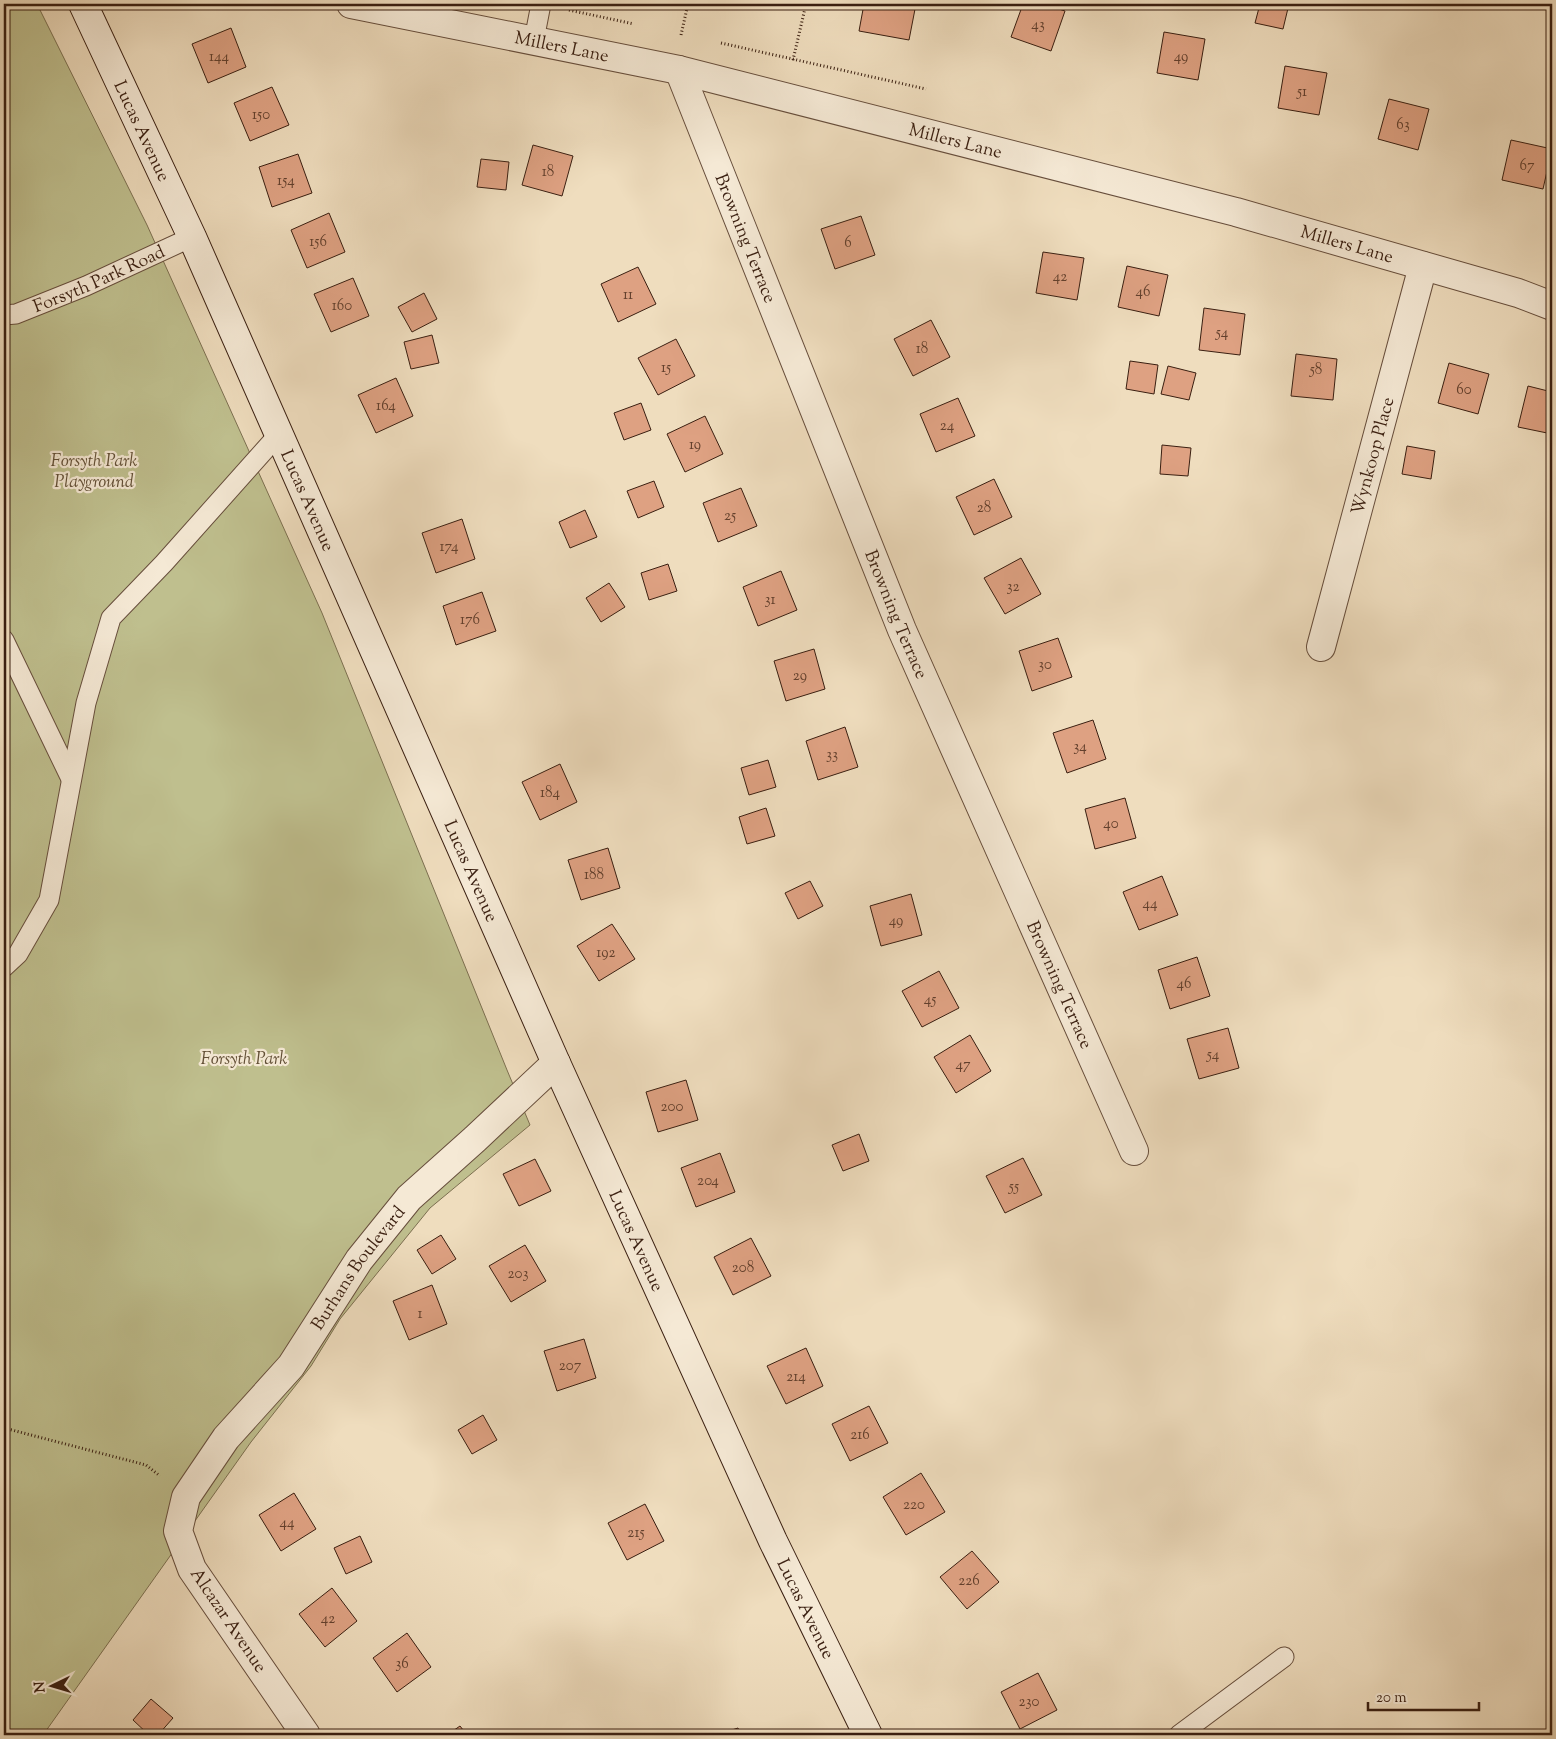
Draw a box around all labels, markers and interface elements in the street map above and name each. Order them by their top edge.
house number: 43 [1031,15,1045,36]
street label: Millers Lane [512,26,611,71]
house number: 144 [209,47,230,68]
house number: 49 [1174,47,1188,68]
street label: Lucas Avenue [106,77,175,186]
house number: 51 [1296,82,1307,103]
house number: 150 [252,105,270,126]
house number: 63 [1396,115,1410,136]
street label: Millers Lane [906,118,1005,167]
house number: 67 [1520,156,1535,177]
house number: 18 [542,162,554,183]
street label: Browning Terrace [707,170,782,307]
house number: 154 [277,171,295,192]
street label: Millers Lane [1297,220,1396,272]
house number: 156 [309,232,327,253]
house number: 6 [844,233,852,254]
street label: Forsyth Park Road [30,240,170,321]
house number: 42 [1053,267,1067,288]
house number: 46 [1136,282,1150,303]
house number: 11 [623,285,633,306]
house number: 160 [332,296,352,317]
house number: 54 [1215,323,1229,344]
house number: 18 [916,339,928,360]
house number: 15 [661,358,671,379]
house number: 58 [1309,360,1322,381]
house number: 60 [1456,380,1472,401]
street label: Wynkoop Place [1346,394,1402,518]
house number: 164 [376,396,396,417]
house number: 24 [940,416,955,437]
house number: 19 [689,435,701,456]
street label: Lucas Avenue [272,446,340,556]
park label: Forsyth Park Playground [51,449,137,496]
house number: 28 [977,498,991,519]
house number: 25 [724,506,736,527]
house number: 174 [439,537,459,558]
street label: Browning Terrace [856,547,933,684]
house number: 32 [1006,577,1020,598]
house number: 31 [764,590,776,611]
house number: 176 [460,610,480,631]
house number: 30 [1038,655,1052,676]
house number: 29 [793,666,807,687]
house number: 34 [1073,737,1087,758]
house number: 33 [826,745,838,766]
house number: 184 [540,783,560,804]
house number: 40 [1103,814,1119,835]
street label: Lucas Avenue [436,817,503,927]
house number: 188 [584,865,604,886]
house number: 44 [1142,894,1158,915]
house number: 49 [889,911,903,932]
street label: Browning Terrace [1018,917,1098,1053]
house number: 192 [596,943,616,964]
house number: 46 [1177,974,1191,995]
house number: 45 [924,990,936,1011]
house number: 54 [1206,1045,1220,1066]
park label: Forsyth Park [201,1047,287,1073]
house number: 47 [955,1055,971,1076]
house number: 200 [661,1097,684,1118]
house number: 204 [697,1171,719,1192]
house number: 55 [1008,1177,1019,1198]
street label: Lucas Avenue [601,1187,669,1296]
street label: Burhans Boulevard [306,1201,413,1336]
house number: 208 [732,1258,754,1279]
house number: 203 [507,1264,529,1285]
house number: 1 [417,1304,423,1325]
house number: 207 [559,1356,582,1377]
house number: 214 [786,1367,806,1388]
house number: 216 [850,1425,870,1446]
house number: 220 [903,1495,925,1516]
house number: 44 [279,1513,295,1534]
house number: 215 [627,1523,645,1544]
street label: Lucas Avenue [769,1555,840,1664]
street label: Alcazar Avenue [183,1563,272,1679]
house number: 226 [958,1571,980,1592]
house number: 42 [321,1609,335,1630]
house number: 36 [395,1654,409,1675]
north arrow [28,1662,78,1712]
scale bar [1368,1679,1480,1711]
text: N [31,1681,51,1693]
text: 20 m [1376,1688,1407,1709]
house number: 230 [1019,1692,1039,1713]

